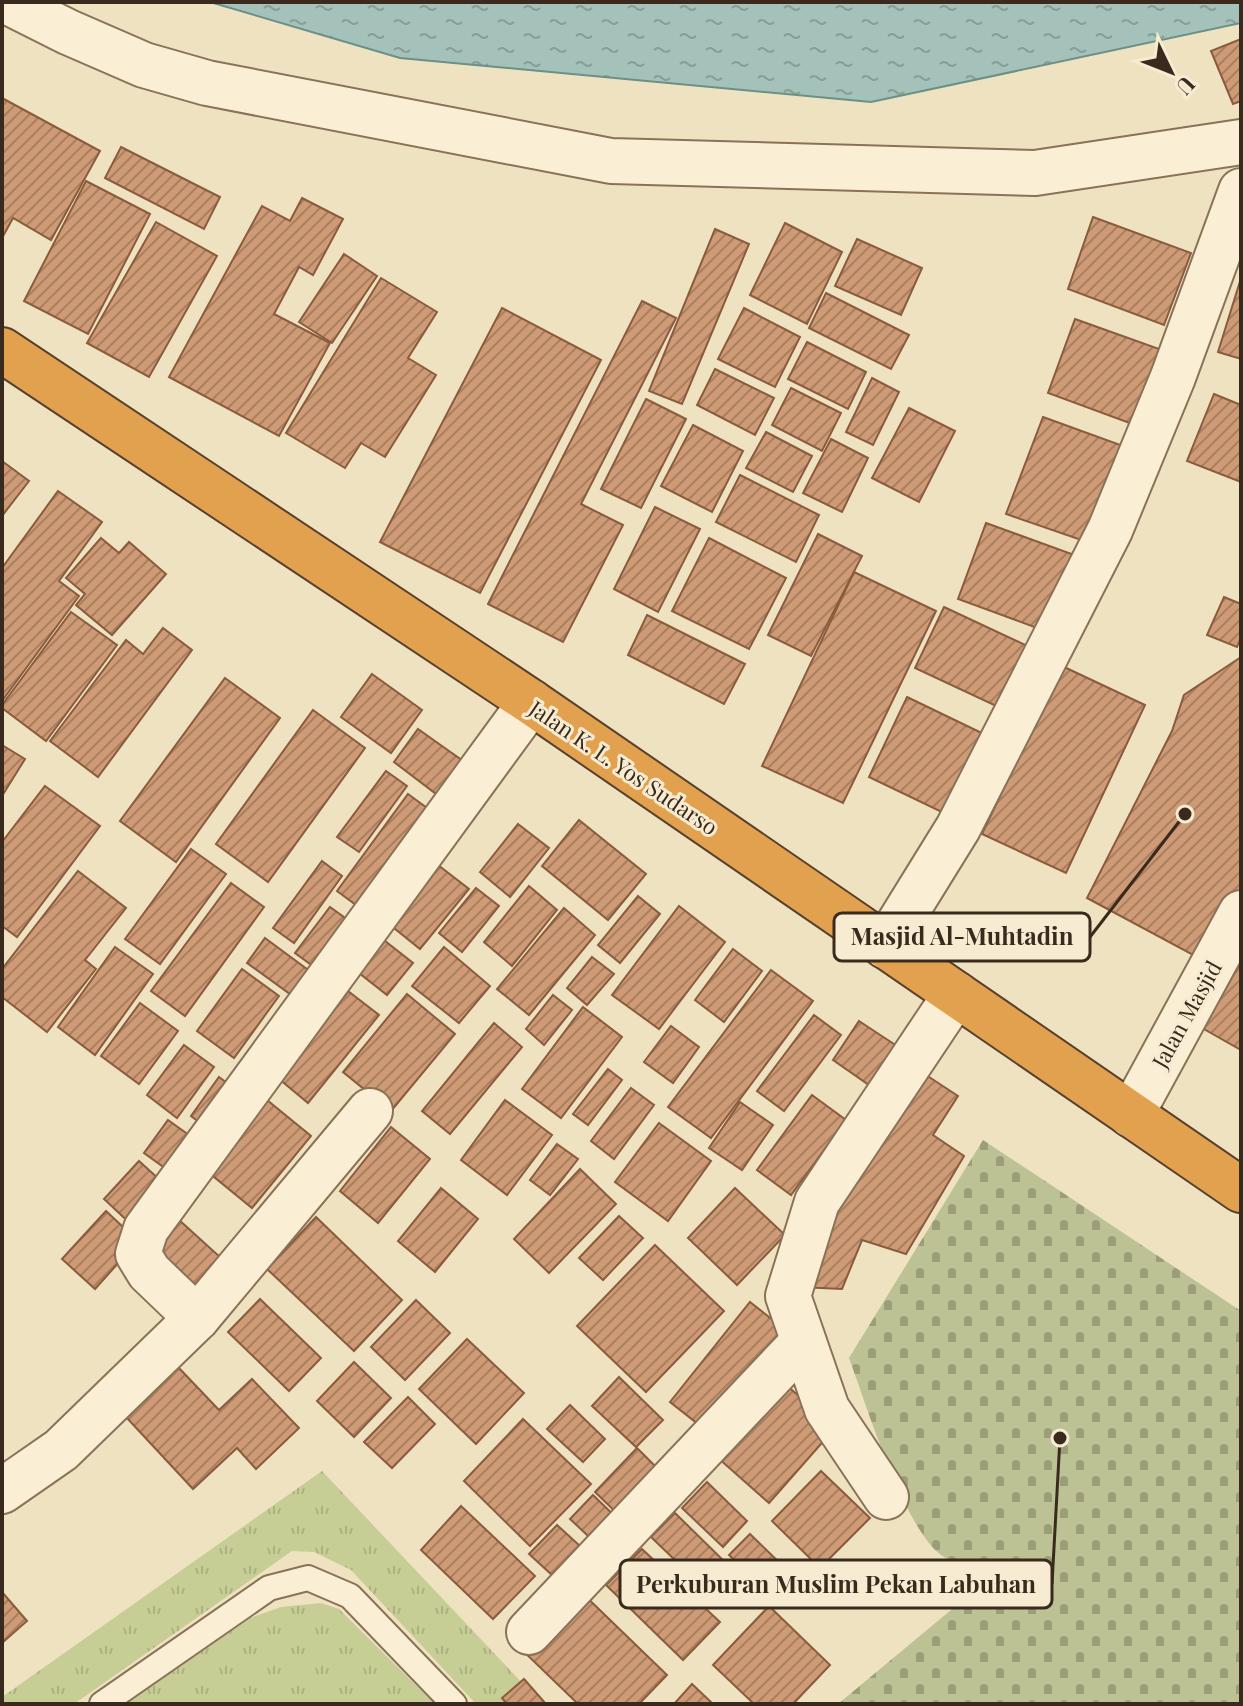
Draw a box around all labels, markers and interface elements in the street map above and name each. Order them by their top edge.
north arrow [1131,32,1211,112]
text: U [1170,71,1203,102]
street label: Jalan K. L. Yos Sudarso [523,692,724,841]
callout: Masjid Al-Muhtadin [834,913,1090,961]
text: Masjid Al-Muhtadin [851,919,1074,951]
street label: Jalan Masjid [1144,955,1228,1074]
callout: Perkuburan Muslim Pekan Labuhan [620,1560,1052,1608]
text: Perkuburan Muslim Pekan Labuhan [636,1567,1036,1599]

